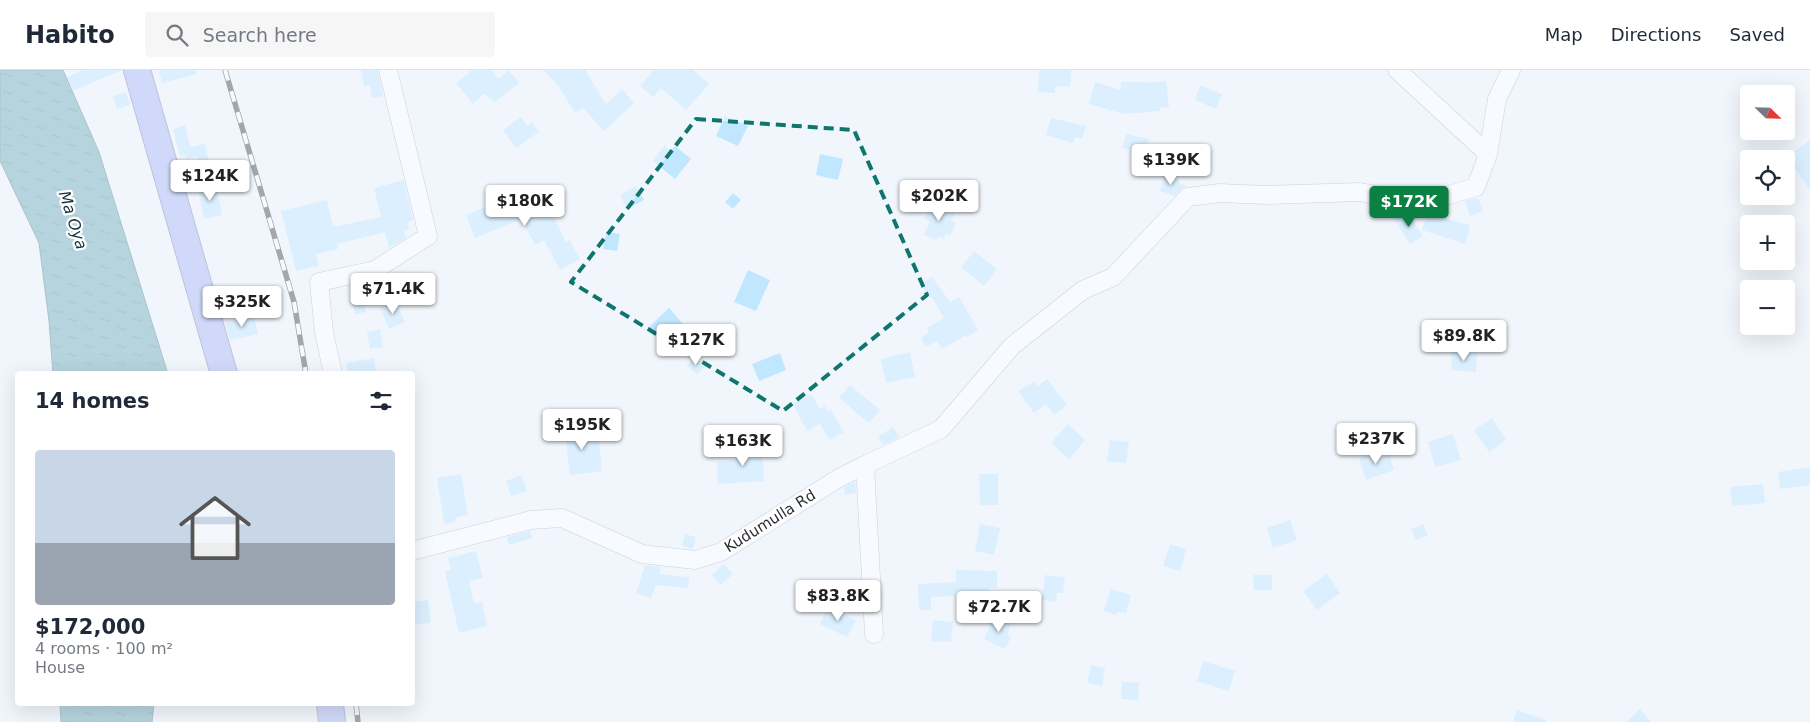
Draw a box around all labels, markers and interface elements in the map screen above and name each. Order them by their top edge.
search box [145,12,495,57]
text: Habito [25,21,115,49]
icon: search [163,21,191,49]
text: Search here [203,24,317,46]
text: Map [1545,24,1583,45]
text: Directions [1611,24,1701,45]
text: Saved [1729,24,1785,45]
north arrow [1740,85,1795,140]
map controls [1740,85,1795,335]
pin: $139K [1136,144,1206,186]
text: $139K [1143,150,1199,169]
button: locate [1740,150,1795,205]
pin: $124K [175,160,245,202]
text: $124K [182,166,238,185]
pin: $202K [904,180,974,222]
pin: $180K [490,184,560,227]
text: $202K [911,186,967,205]
pin: $172K [1374,186,1444,228]
water label: Ma Oya [55,188,91,252]
text: $180K [497,191,553,210]
text: $172K [1381,192,1437,211]
button: + [1740,215,1795,270]
pin: $71.4K [352,272,434,315]
text: $71.4K [361,279,425,298]
button: − [1740,280,1795,335]
pin: $325K [207,286,277,328]
text: $325K [214,292,270,311]
pin: $89.8K [1423,320,1505,362]
pin: $127K [661,324,731,366]
text: $89.8K [1432,326,1496,345]
text: $127K [668,330,724,349]
icon: filters [367,387,395,415]
text: 14 homes [35,389,150,413]
pin: $195K [547,408,617,451]
text: $195K [554,415,610,434]
pin: $237K [1341,422,1411,465]
pin: $163K [708,424,778,467]
text: $237K [1348,429,1404,448]
text: $163K [715,431,771,450]
icon: home [170,483,260,573]
street label: Kudumulla Rd [721,486,819,556]
pin: $83.8K [797,580,879,622]
text: $83.8K [806,586,870,605]
pin: $72.7K [958,590,1040,633]
text: $72.7K [967,597,1031,616]
text: $172,000 [35,615,145,639]
text: 4 rooms · 100 m² [35,639,173,658]
text: House [35,658,85,677]

